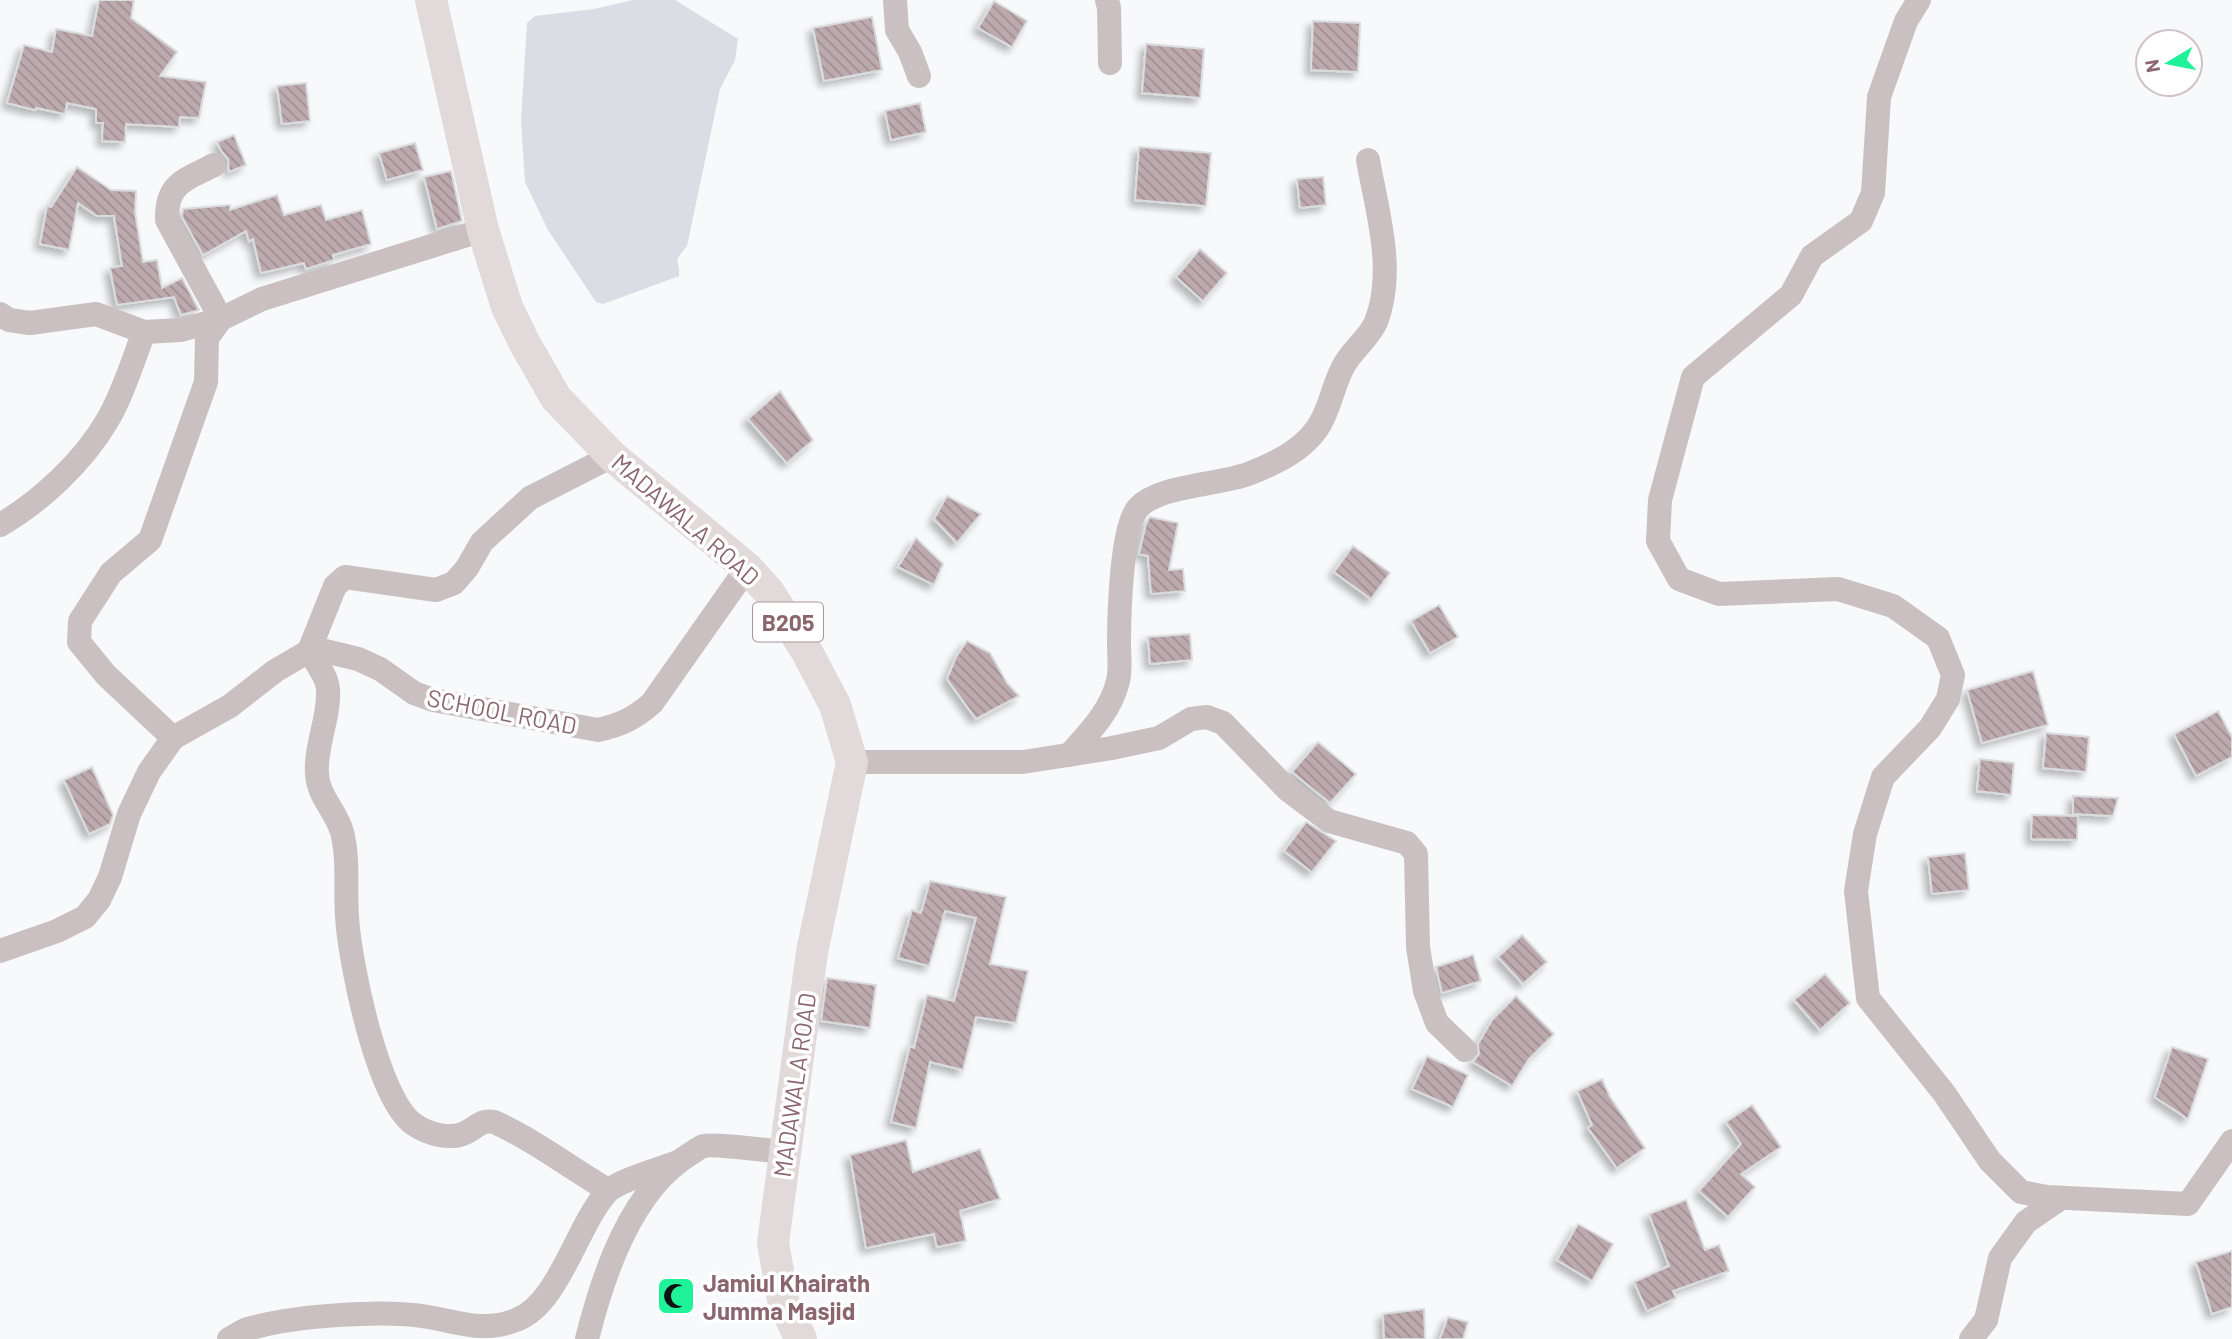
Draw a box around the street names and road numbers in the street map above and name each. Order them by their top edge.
street label: MADAWALA ROAD [606,447,766,591]
road number: B205 [753,602,823,642]
street label: SCHOOL ROAD [425,682,579,740]
street label: MADAWALA ROAD [767,991,821,1179]

